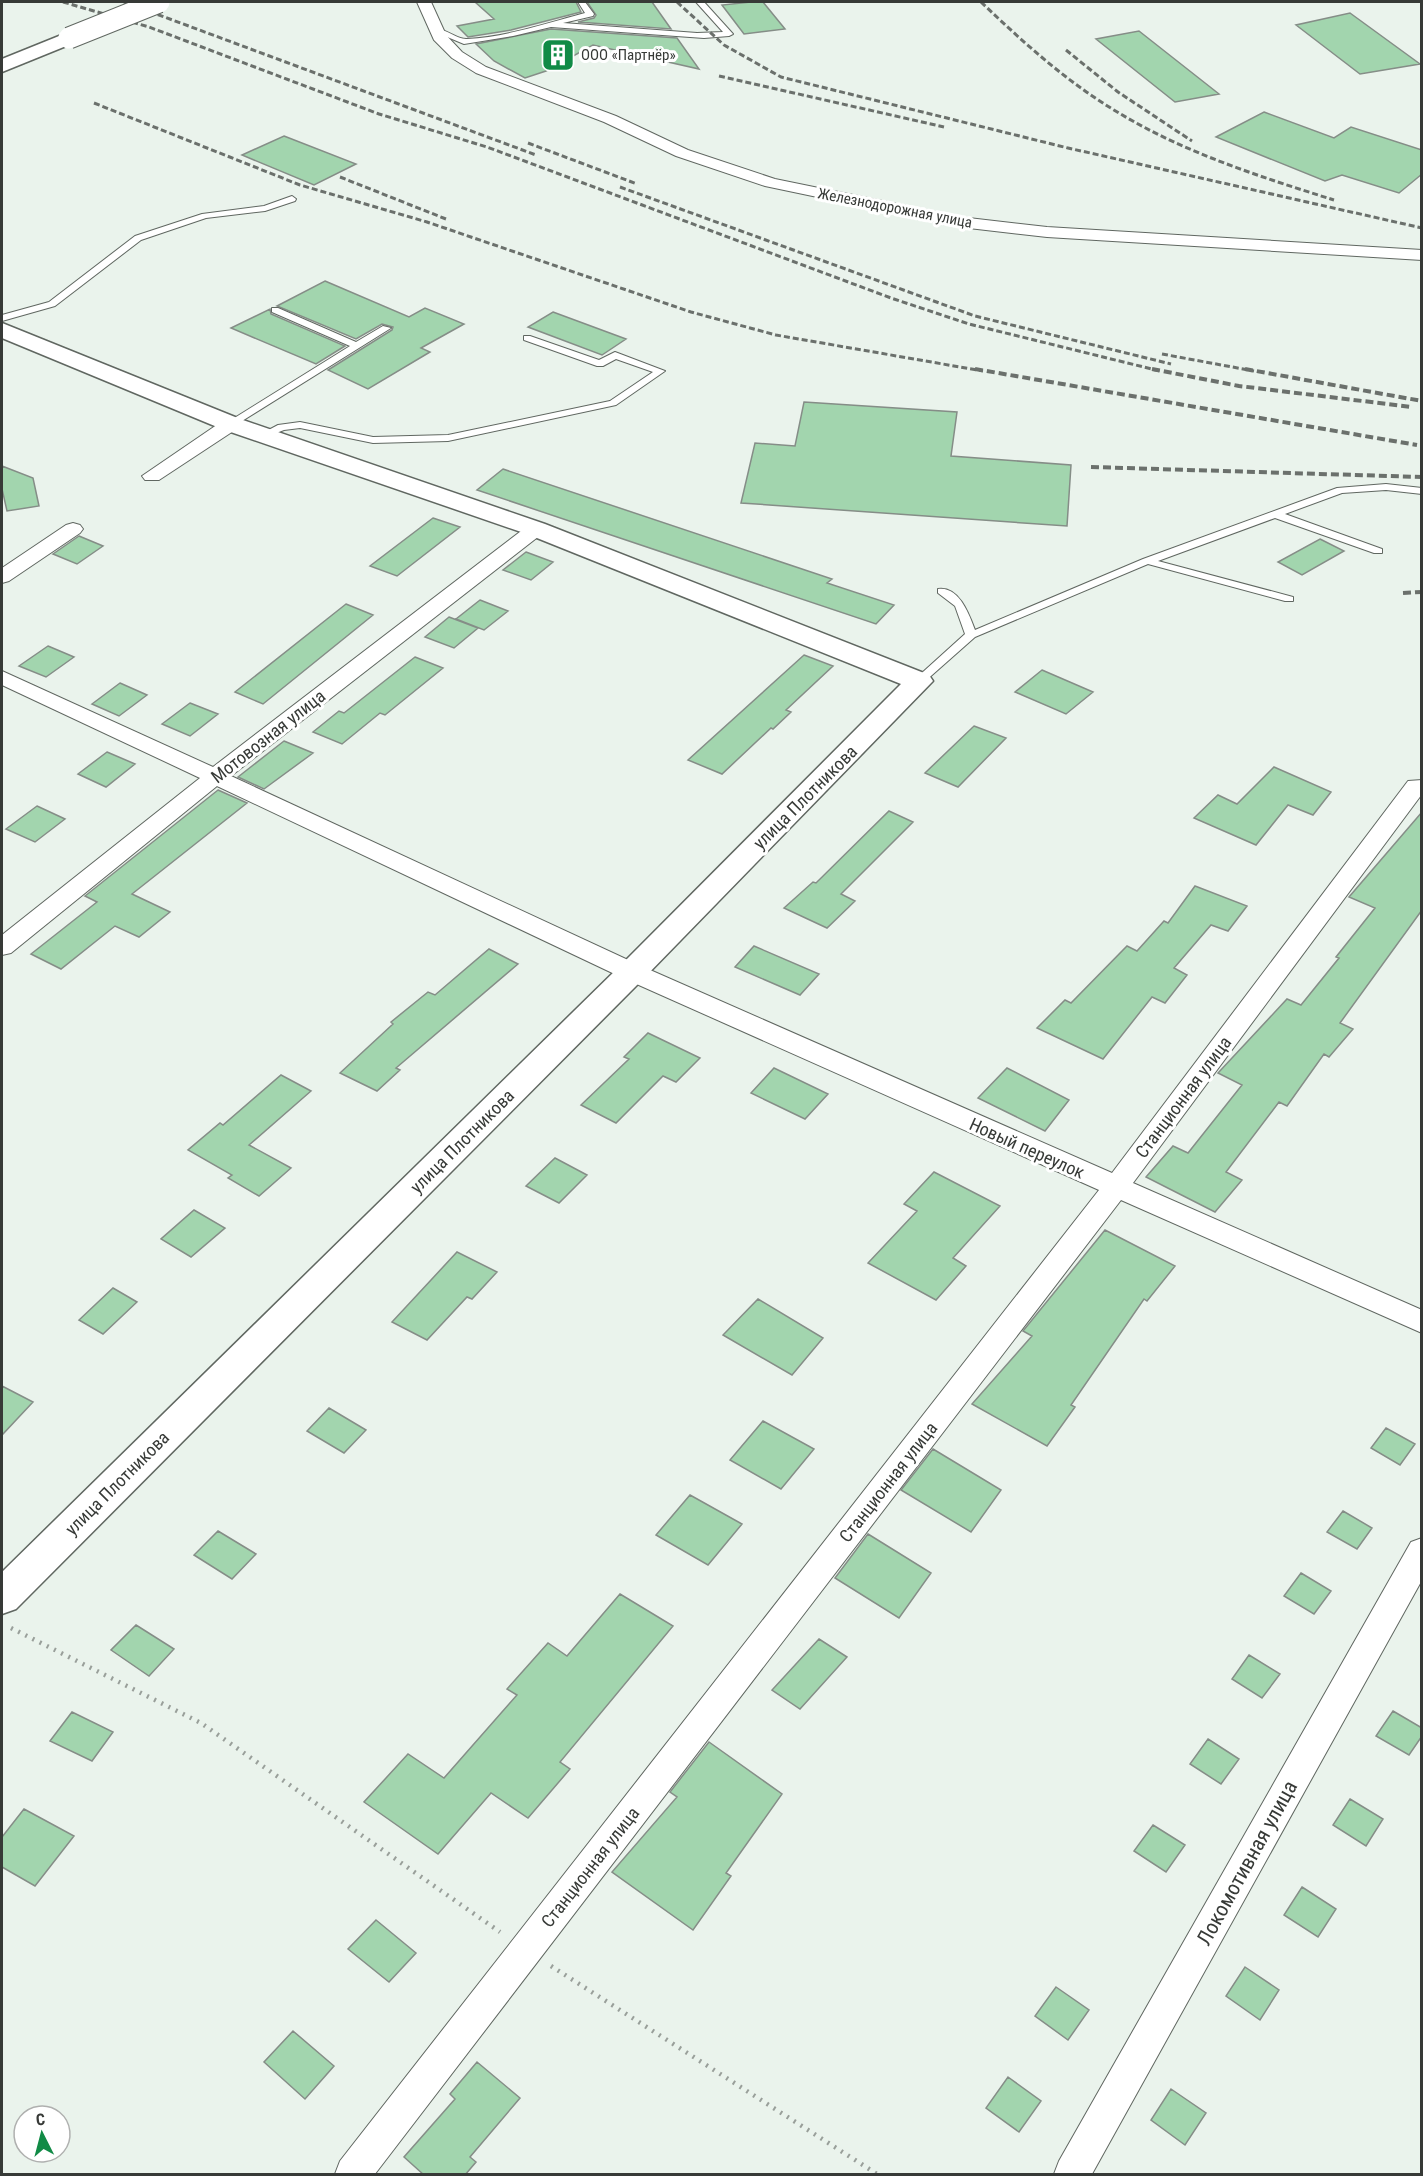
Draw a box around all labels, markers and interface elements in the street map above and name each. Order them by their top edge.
building icon: ООО «Партнёр» [540,37,576,73]
place label: ООО «Партнёр» [581,46,676,64]
street label: Железнодорожная улица [816,184,974,232]
street label: Мотовозная улица [207,685,329,787]
street label: улица Плотникова [749,741,861,853]
street label: Станционная улица [1131,1032,1235,1162]
street label: улица Плотникова [406,1085,518,1197]
street label: Новый переулок [966,1113,1088,1183]
street label: Станционная улица [835,1418,941,1546]
street label: улица Плотникова [61,1427,173,1539]
street label: Локомотивная улица [1192,1777,1302,1949]
street label: Станционная улица [537,1803,643,1931]
north arrow [12,2104,72,2164]
text: С [35,2110,46,2130]

